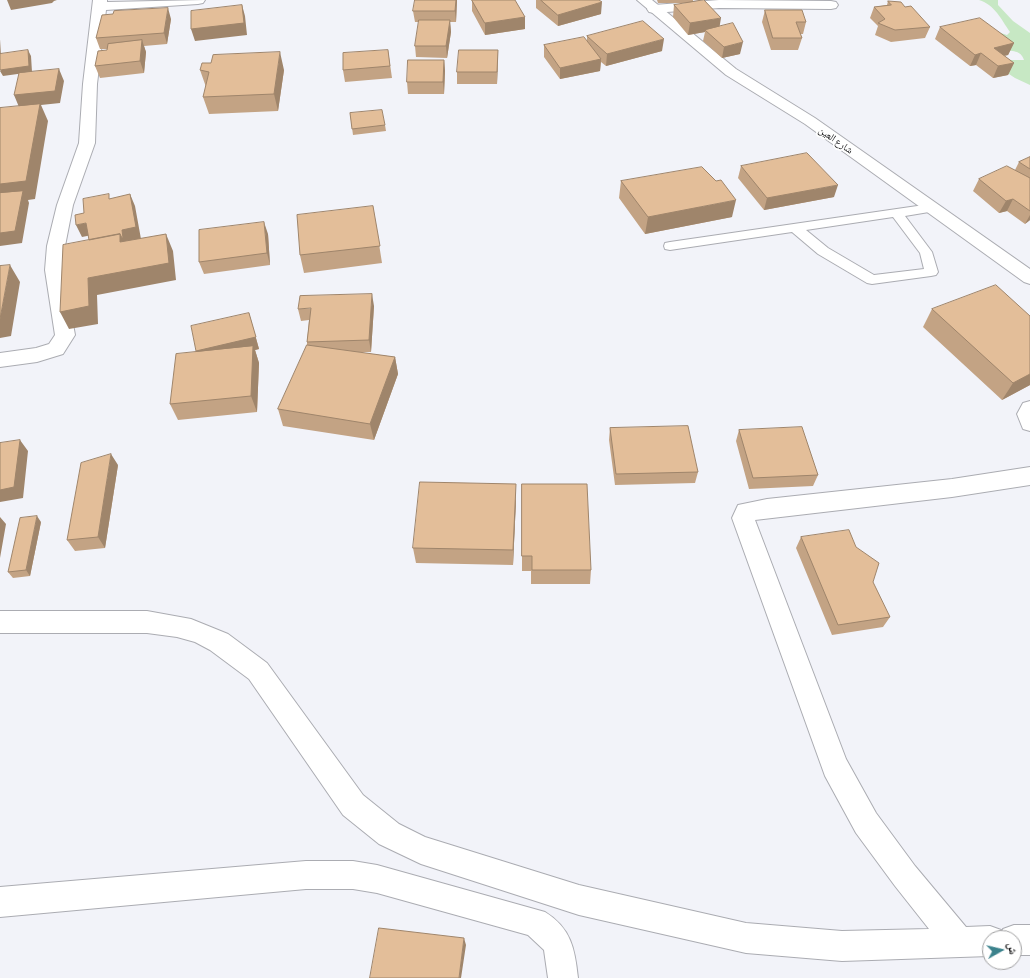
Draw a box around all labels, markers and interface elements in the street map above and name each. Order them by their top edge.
street label: شارع العين [817,124,855,156]
north arrow [982,930,1022,970]
text: ش [1006,942,1021,955]

